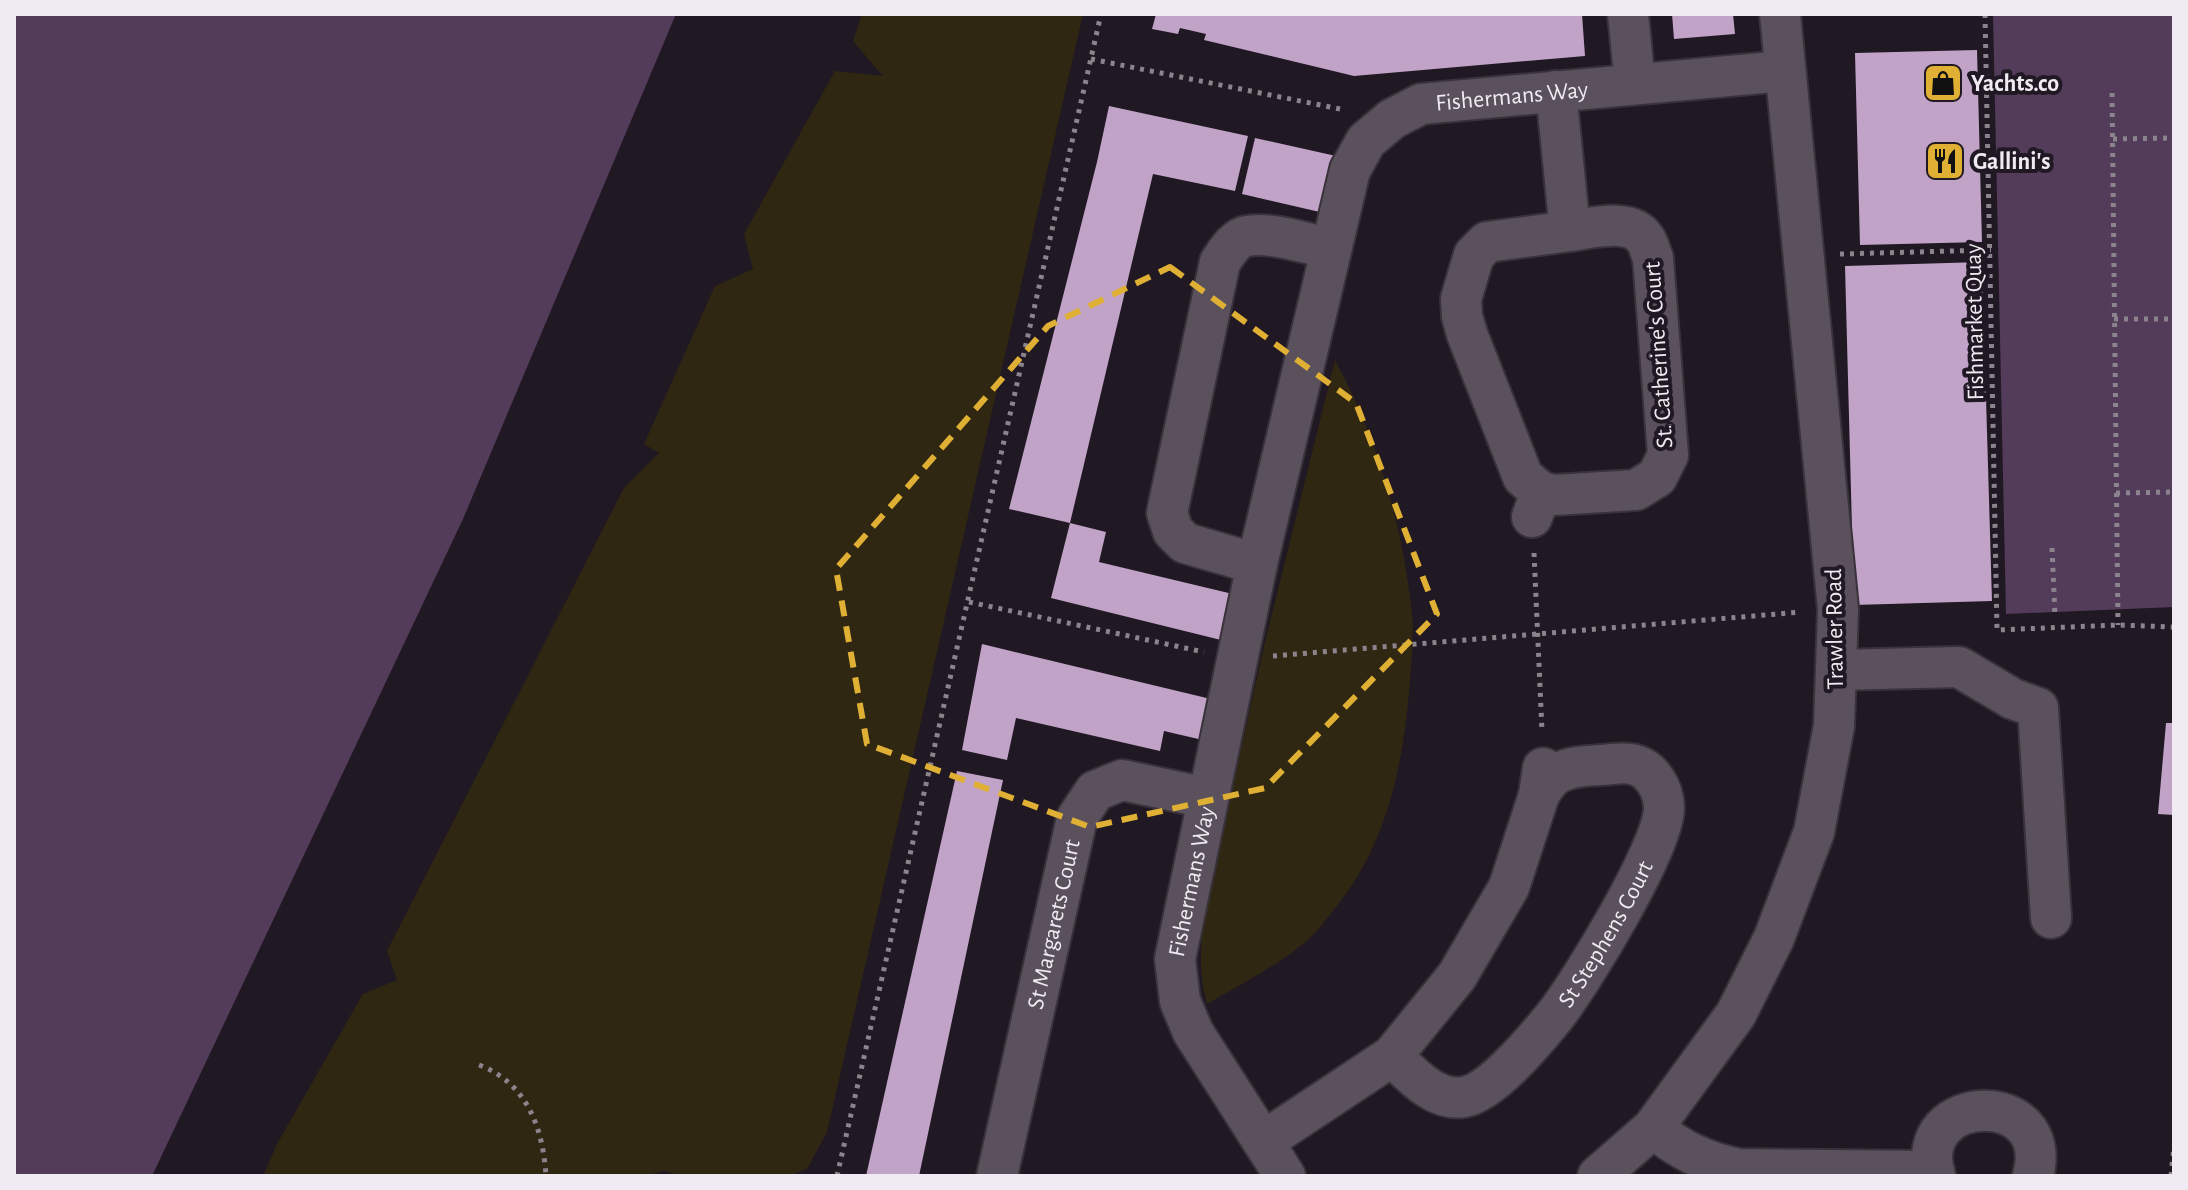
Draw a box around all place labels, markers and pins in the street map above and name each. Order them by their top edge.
shop icon: Yachts.co [1922,62,1964,104]
place label: Yachts.co [1971,72,2059,96]
restaurant icon: Gallini's [1924,140,1966,182]
place label: Gallini's [1973,150,2050,174]

